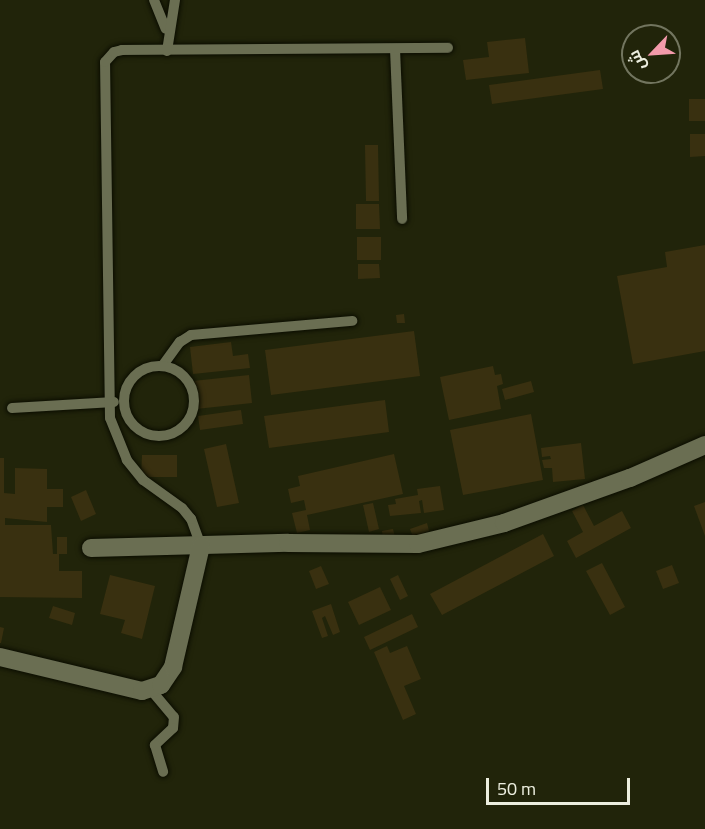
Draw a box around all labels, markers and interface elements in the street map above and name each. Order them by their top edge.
north arrow [621,24,681,84]
text: ش [619,45,654,76]
scale bar [489,766,633,804]
text: 50 m [497,772,536,805]

